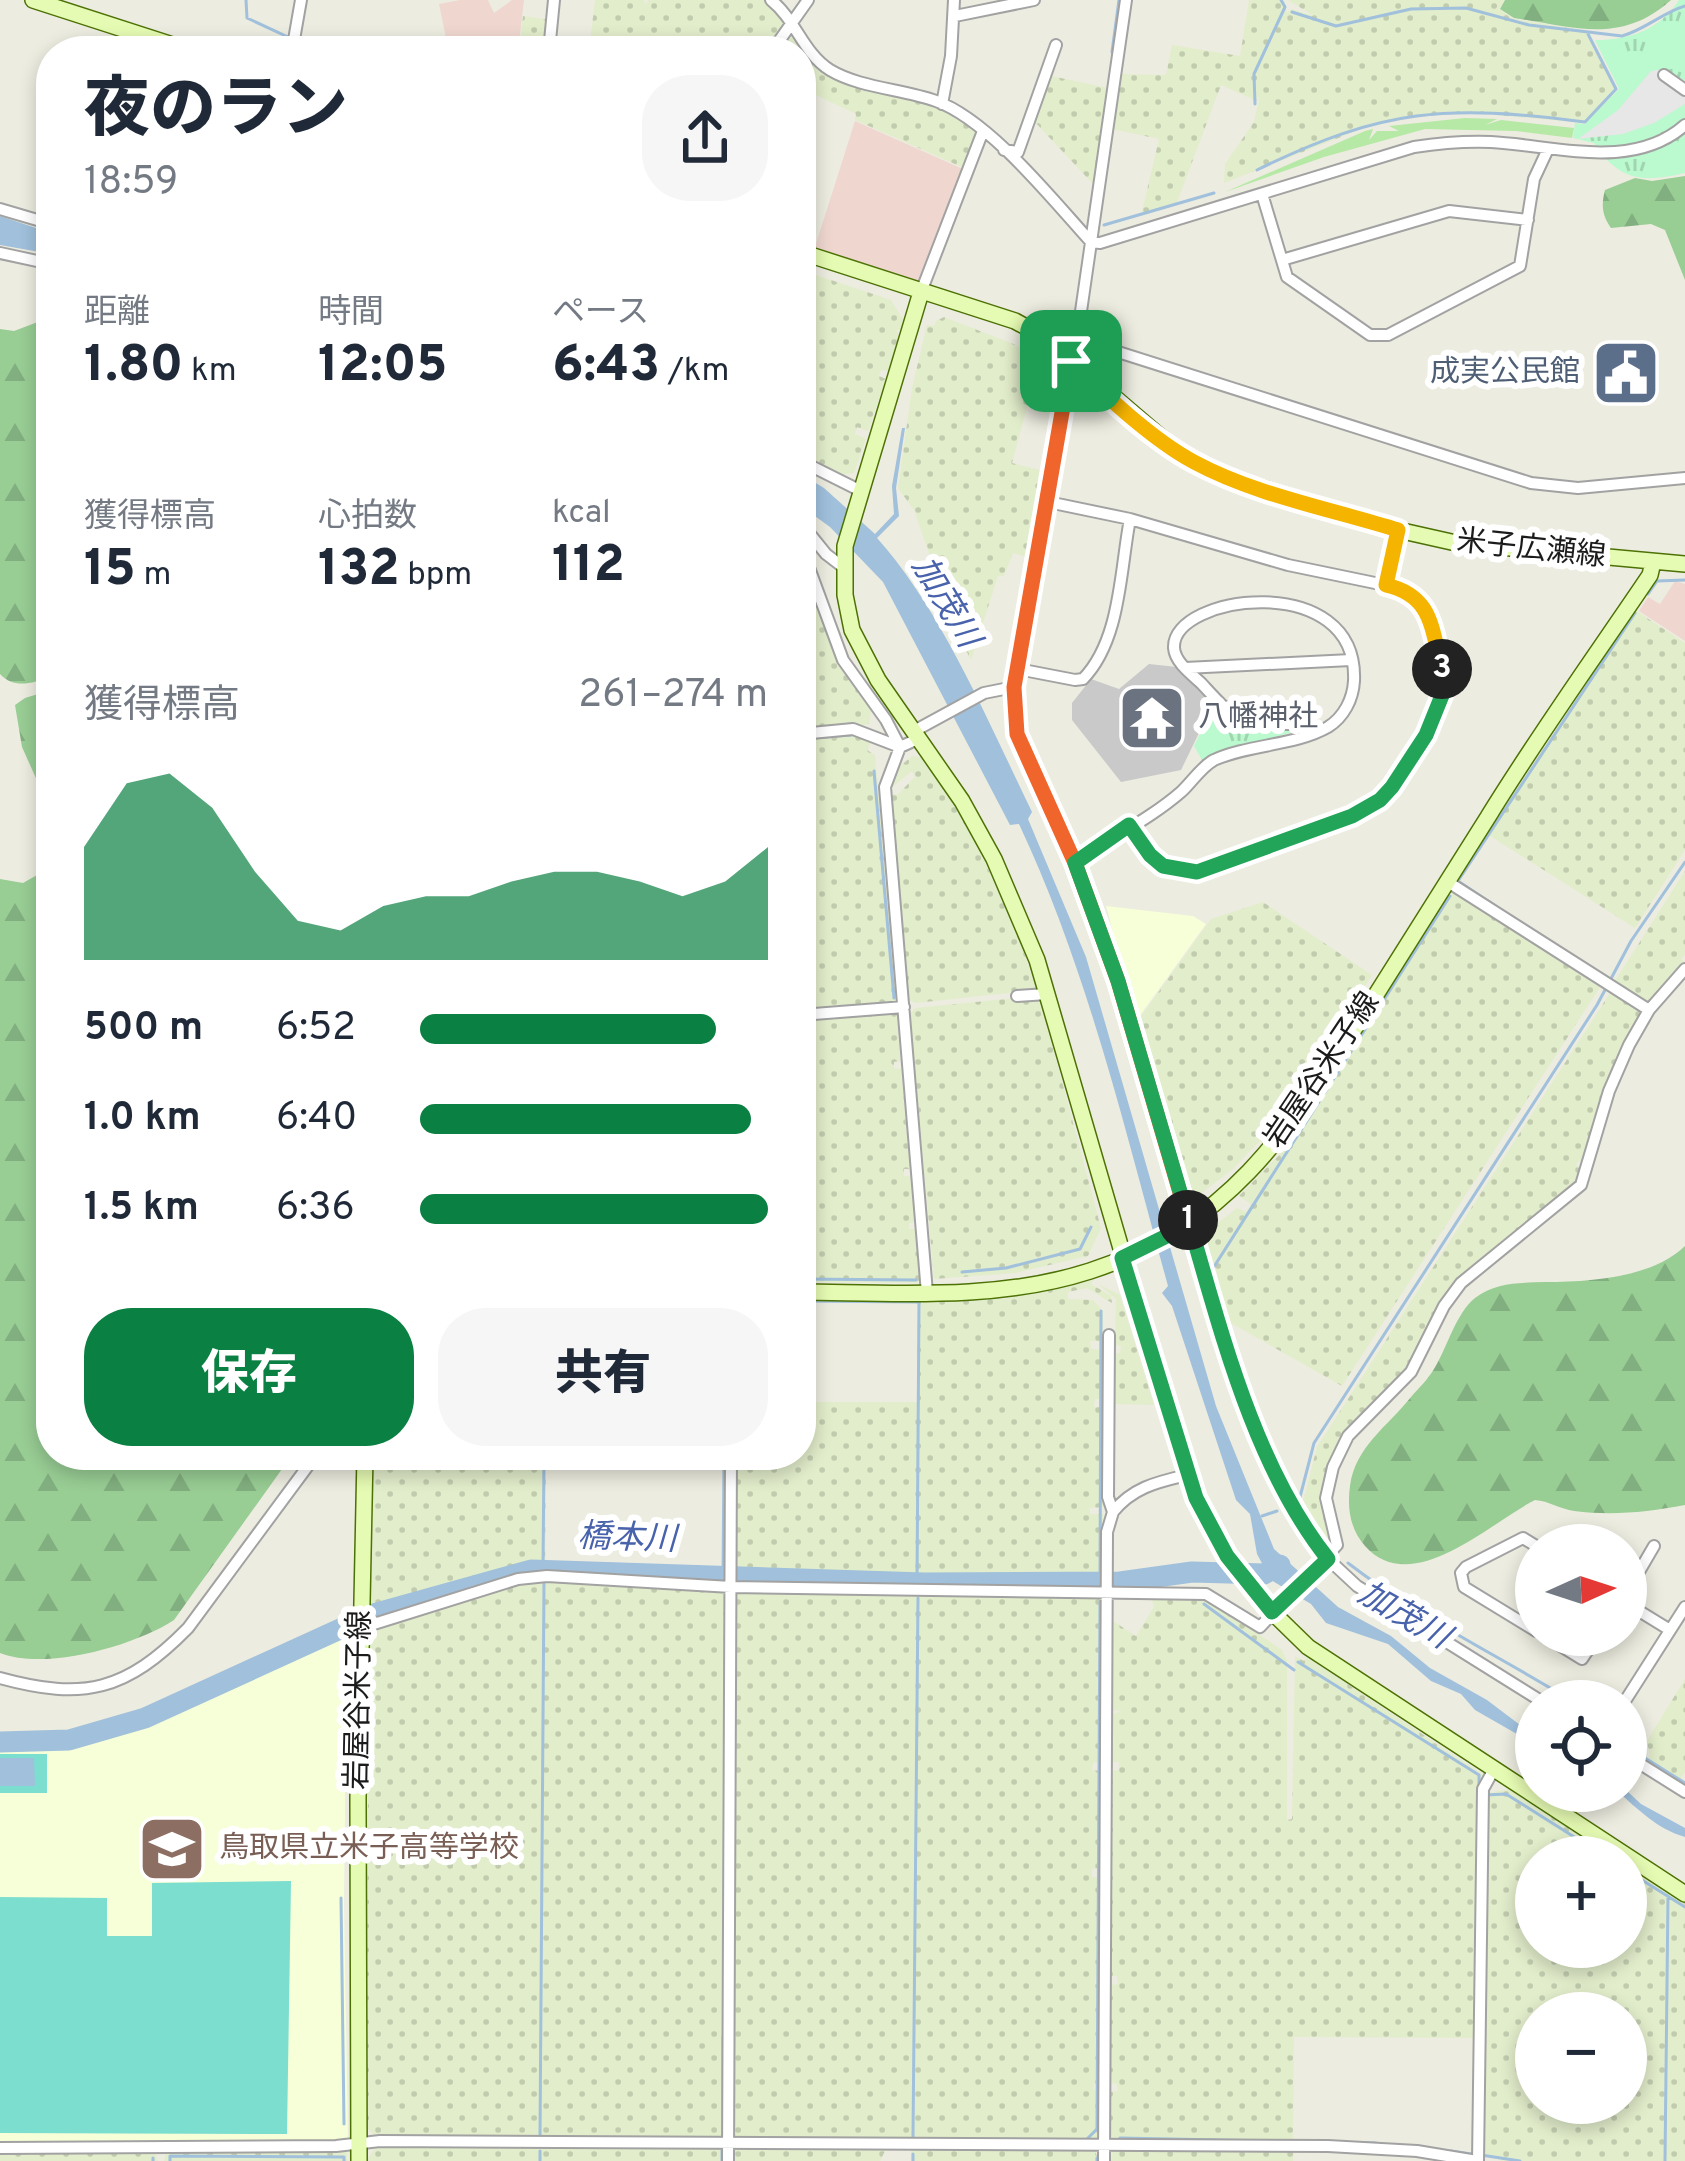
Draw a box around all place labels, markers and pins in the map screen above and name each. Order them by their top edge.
pin [1020,310,1122,412]
public building icon: 成実公民館 [1591,338,1661,408]
place label: 成実公民館 [1430,355,1580,392]
pin: 3 [1412,639,1472,699]
temple icon: 八幡神社 [1117,683,1187,753]
place label: 八幡神社 [1198,700,1318,737]
pin: 1 [1158,1190,1218,1250]
school or university icon: 鳥取県立米子高等学校 [137,1814,207,1884]
place label: 鳥取県立米子高等学校 [219,1831,519,1868]

